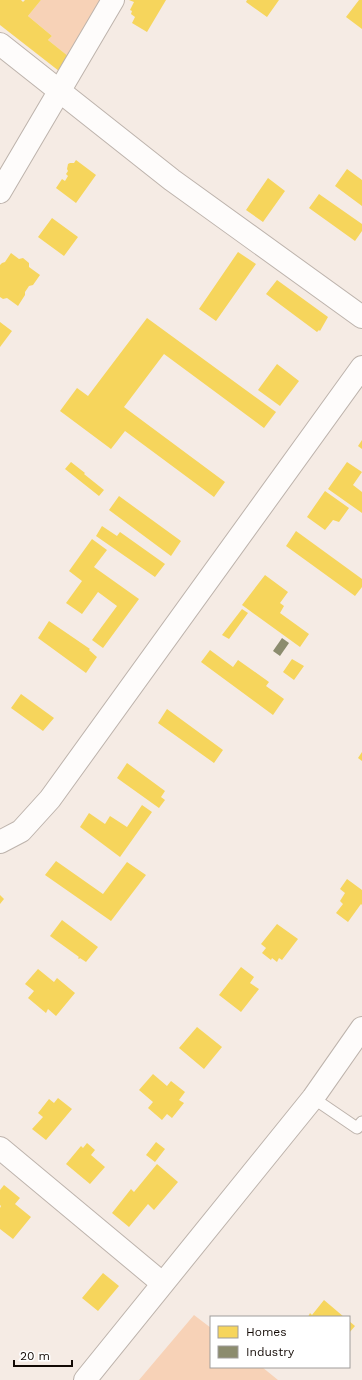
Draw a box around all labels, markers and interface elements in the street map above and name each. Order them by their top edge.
legend [210,1316,350,1368]
text: Homes [246,1325,287,1339]
scale bar [14,1342,72,1368]
text: Industry [246,1345,295,1359]
text: 20 m [20,1349,50,1363]

